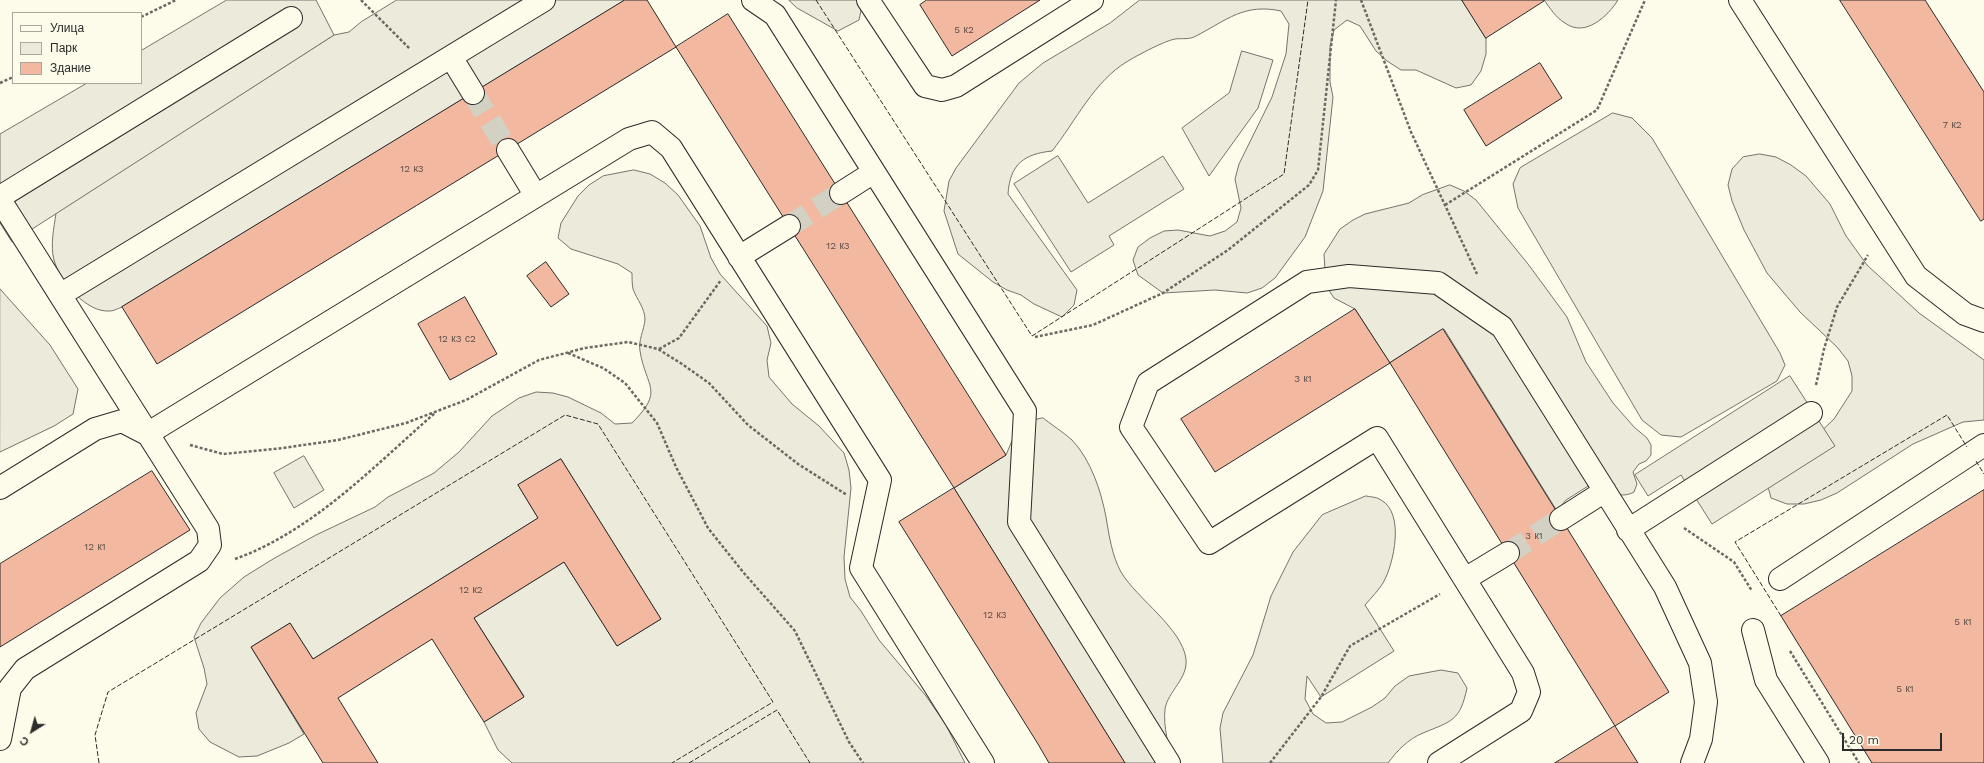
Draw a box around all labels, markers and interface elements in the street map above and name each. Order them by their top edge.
legend [12,12,142,84]
text: Улица [50,21,84,35]
house number: 5 к2 [954,24,974,36]
text: Парк [50,41,77,55]
text: Здание [50,61,91,75]
house number: 7 к2 [1942,119,1962,131]
house number: 12 к3 [400,163,424,175]
house number: 12 к3 [826,240,850,252]
house number: 12 к3 с2 [438,333,476,345]
house number: 3 к1 [1294,373,1312,385]
house number: 3 к1 [1525,530,1543,542]
house number: 12 к1 [84,541,106,553]
house number: 12 к2 [459,584,483,596]
house number: 12 к3 [983,609,1007,621]
house number: 5 к1 [1954,616,1972,628]
house number: 5 к1 [1896,683,1914,695]
north arrow [12,711,52,751]
scale bar [1844,725,1944,751]
text: С [17,733,32,749]
text: 20 m [1849,733,1879,747]

